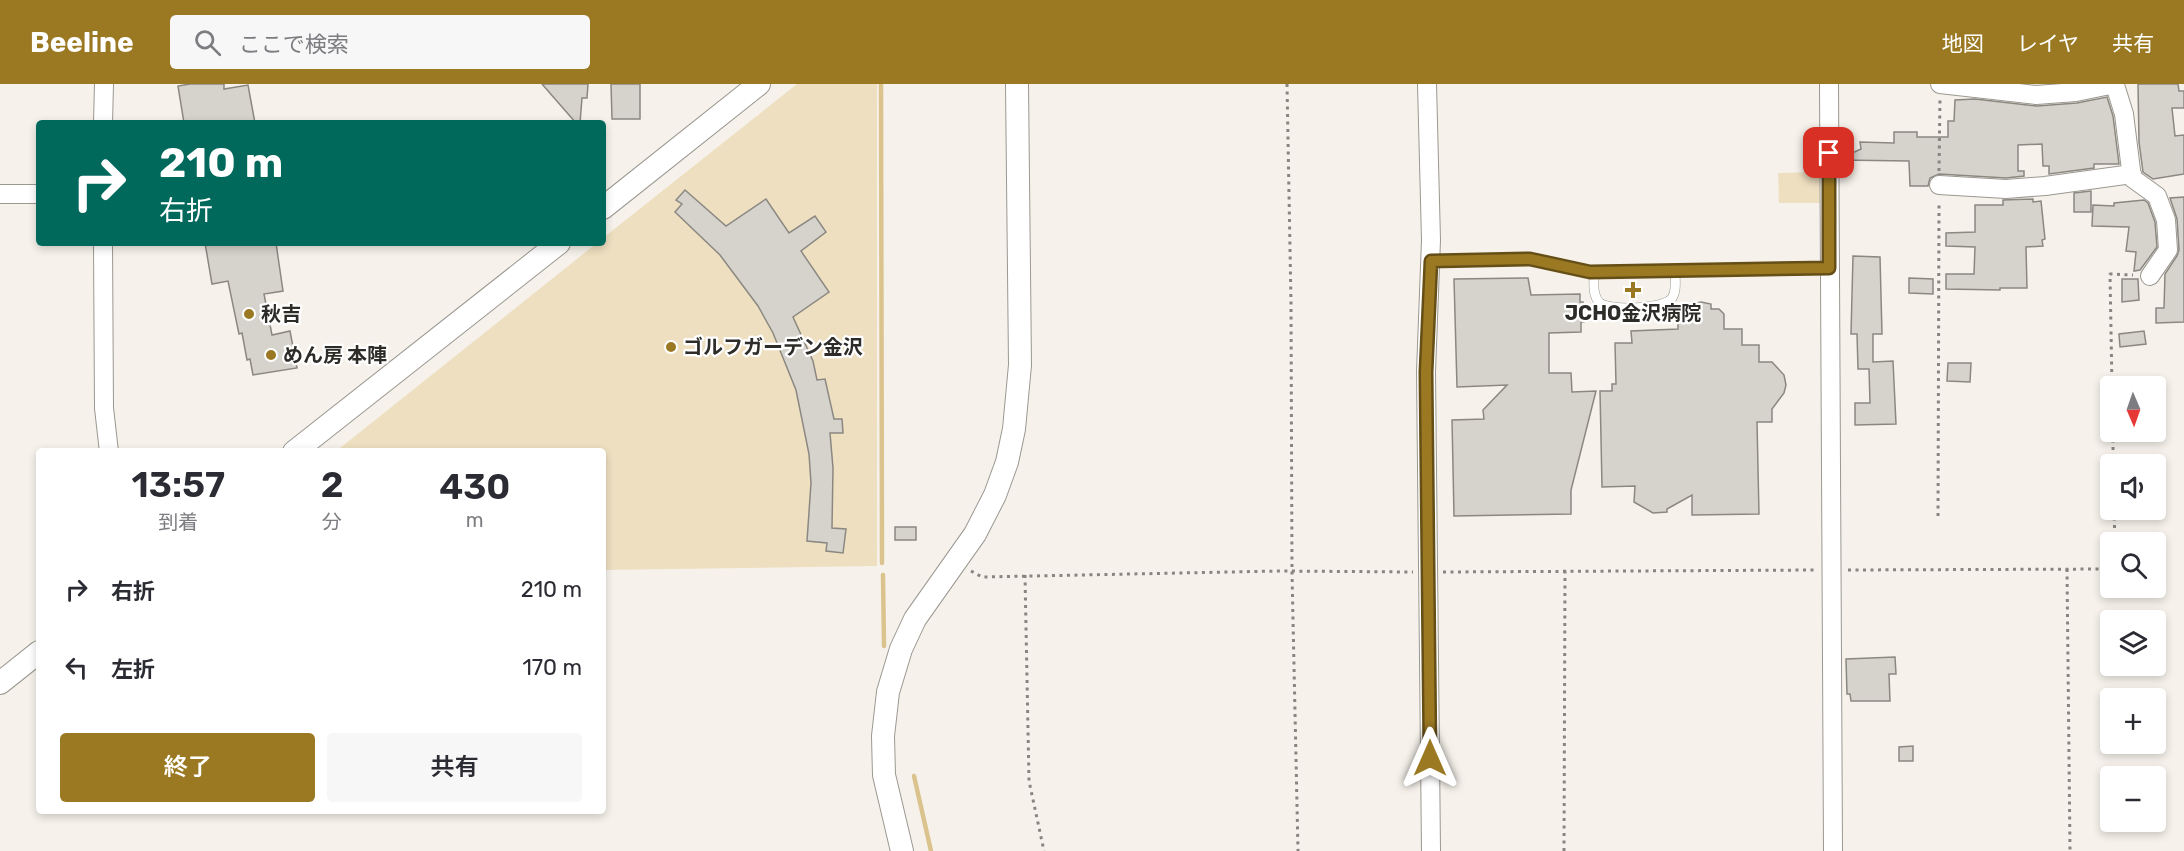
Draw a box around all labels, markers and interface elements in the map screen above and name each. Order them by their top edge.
search box [170,15,590,69]
text: Beeline [30,26,134,59]
icon: search [191,26,224,59]
text: ここで検索 [239,31,349,58]
text: 地図 [1942,31,1984,56]
text: レイヤ [2017,31,2079,56]
text: 共有 [2112,31,2154,56]
pin [1803,127,1854,178]
icon: arrive [1812,136,1845,169]
text: 210 m [159,138,283,188]
icon: right [60,144,138,222]
text: 右折 [159,195,213,227]
marker: JCHO金沢病院 [1624,281,1642,299]
place label: JCHO金沢病院 [1565,301,1701,325]
place label: 秋吉 [261,302,301,326]
marker: 秋吉 [242,307,256,321]
place label: ゴルフガーデン金沢 [683,335,863,359]
marker: ゴルフガーデン金沢 [664,340,678,354]
place label: めん房 本陣 [283,343,387,367]
marker: めん房 本陣 [264,348,278,362]
north arrow [2100,376,2166,442]
map controls [2100,376,2166,832]
button: sound [2100,454,2166,520]
text: 13:57 [132,463,225,506]
text: 2 [321,463,344,506]
text: 430 [439,465,510,508]
text: m [466,508,484,532]
text: 到着 [158,510,198,534]
text: 分 [322,510,342,534]
button: search [2100,532,2166,598]
icon: right [60,573,93,606]
text: 210 m [521,576,582,603]
text: 右折 [111,578,155,605]
button: layers [2100,610,2166,676]
icon: left [60,651,93,684]
text: 170 m [522,654,582,681]
text: 左折 [111,656,155,683]
button: + [2100,688,2166,754]
position arrow [1398,726,1462,790]
button: 終了 [60,733,315,802]
button: 共有 [327,733,582,802]
button: − [2100,766,2166,832]

